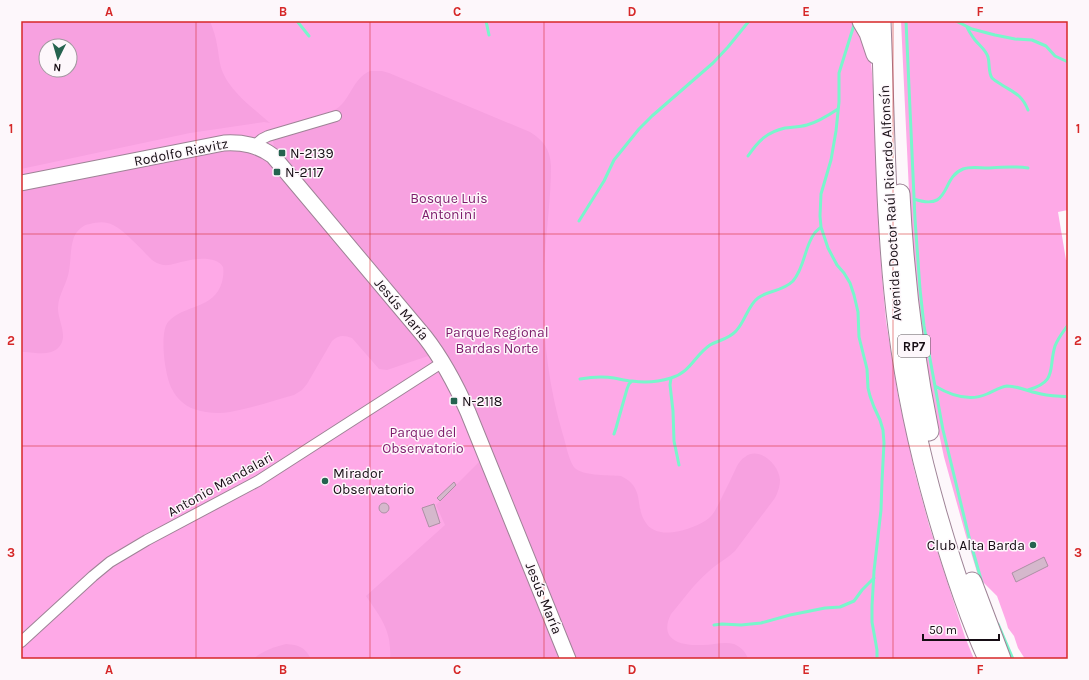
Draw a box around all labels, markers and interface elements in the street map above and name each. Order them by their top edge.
text: A [105,4,113,19]
text: B [279,4,287,19]
text: C [453,4,461,19]
text: D [628,4,637,19]
text: E [802,4,810,19]
text: F [976,4,984,19]
north arrow [38,38,78,78]
text: N [53,61,62,74]
street label: Avenida Doctor Raúl Ricardo Alfonsín [876,85,905,321]
text: 1 [9,121,13,136]
text: 1 [1076,121,1080,136]
street label: Rodolfo Riavitz [133,135,230,170]
place label: N-2139 [290,145,334,162]
marker: N-2139 [277,148,287,158]
place label: N-2117 [285,164,324,181]
marker: N-2117 [272,167,282,177]
park label: Bosque Luis Antonini [410,190,488,223]
street label: Jesús María [371,275,433,344]
park label: Parque Regional Bardas Norte [445,324,549,357]
text: 2 [7,333,15,348]
text: 2 [1074,333,1082,348]
road number: RP7 [898,335,930,357]
place label: N-2118 [462,393,502,410]
marker: N-2118 [449,396,459,406]
park label: Parque del Observatorio [382,424,464,457]
street label: Antonio Mandalari [165,448,276,520]
place label: Mirador Observatorio [333,465,414,498]
marker: Mirador Observatorio [320,476,330,486]
place label: Club Alta Barda [927,537,1025,554]
marker: Club Alta Barda [1028,540,1038,550]
text: 3 [7,545,15,560]
text: 3 [1074,545,1082,560]
street label: Jesús María [521,560,566,637]
scale bar [923,616,999,642]
text: 50 m [929,623,957,637]
text: A [105,662,113,677]
text: B [279,662,287,677]
text: C [453,662,461,677]
text: D [628,662,637,677]
text: E [802,662,810,677]
text: F [976,662,984,677]

